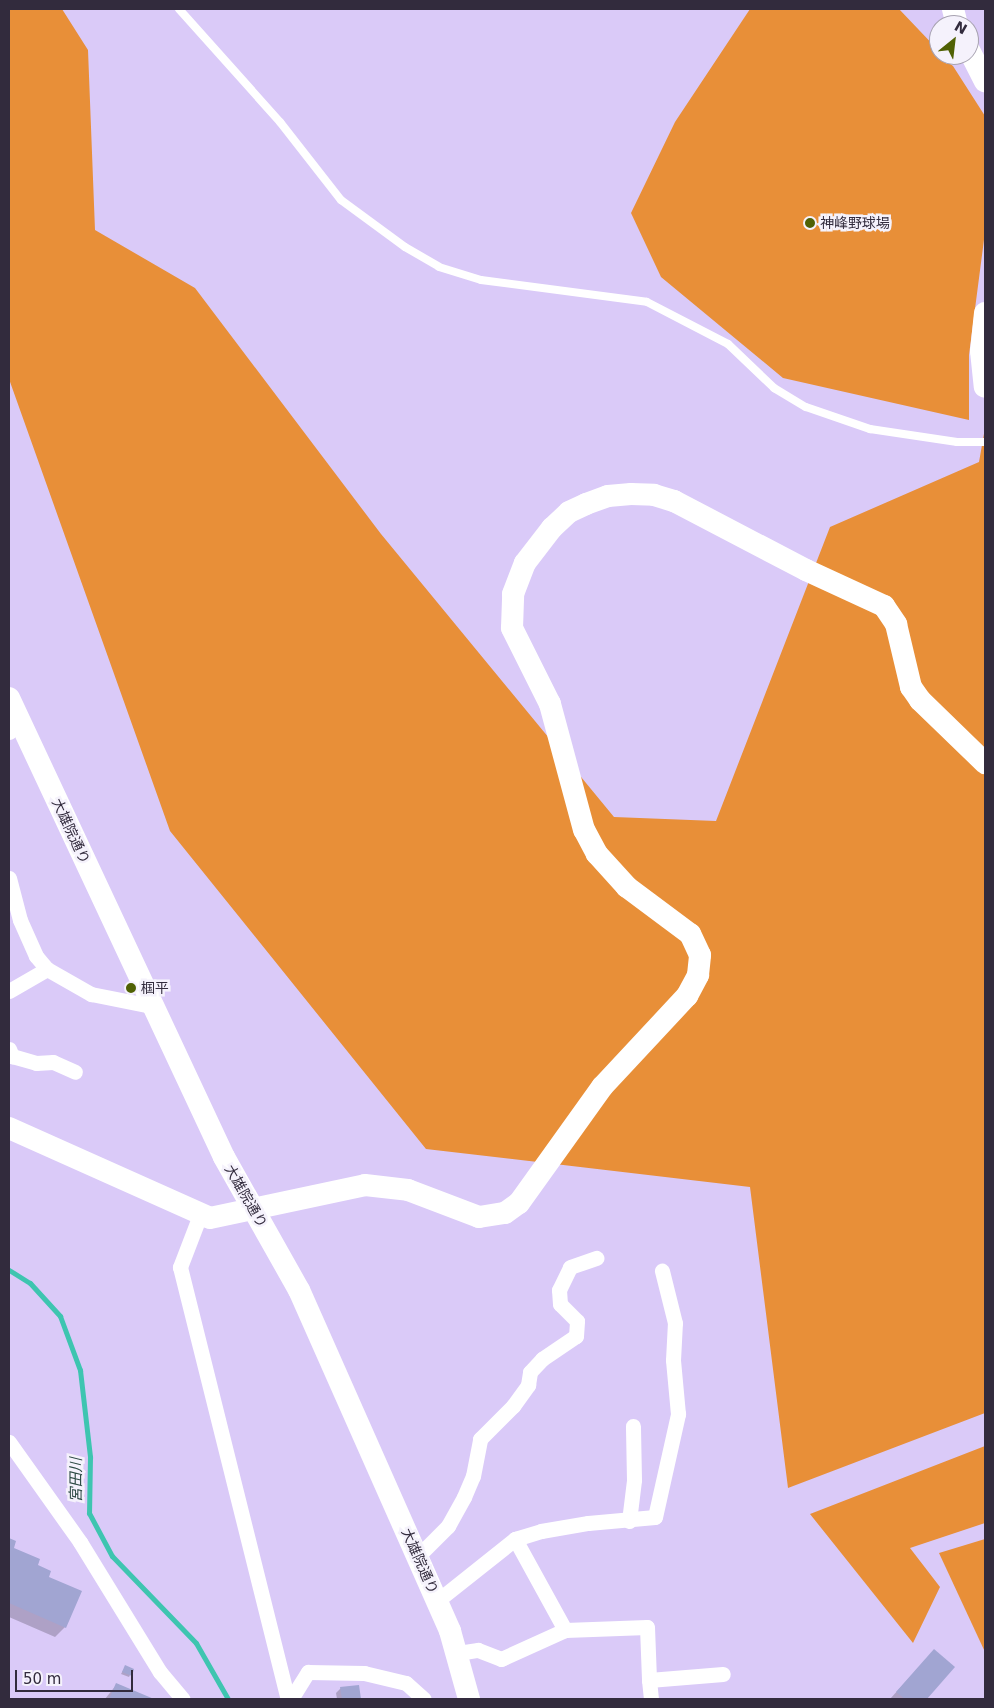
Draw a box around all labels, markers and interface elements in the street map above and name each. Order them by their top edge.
north arrow [929,15,979,65]
text: N [952,18,970,38]
place label: 神峰野球場 [820,215,890,231]
marker: 神峰野球場 [804,217,816,229]
street label: 大雄院通り [49,796,93,866]
place label: 椢平 [141,980,169,996]
marker: 椢平 [125,982,137,994]
street label: 大雄院通り [221,1161,271,1231]
water label: 宮田川 [68,1458,86,1502]
street label: 大雄院通り [398,1526,442,1596]
scale bar [18,1660,135,1692]
text: 50 m [23,1670,61,1688]

